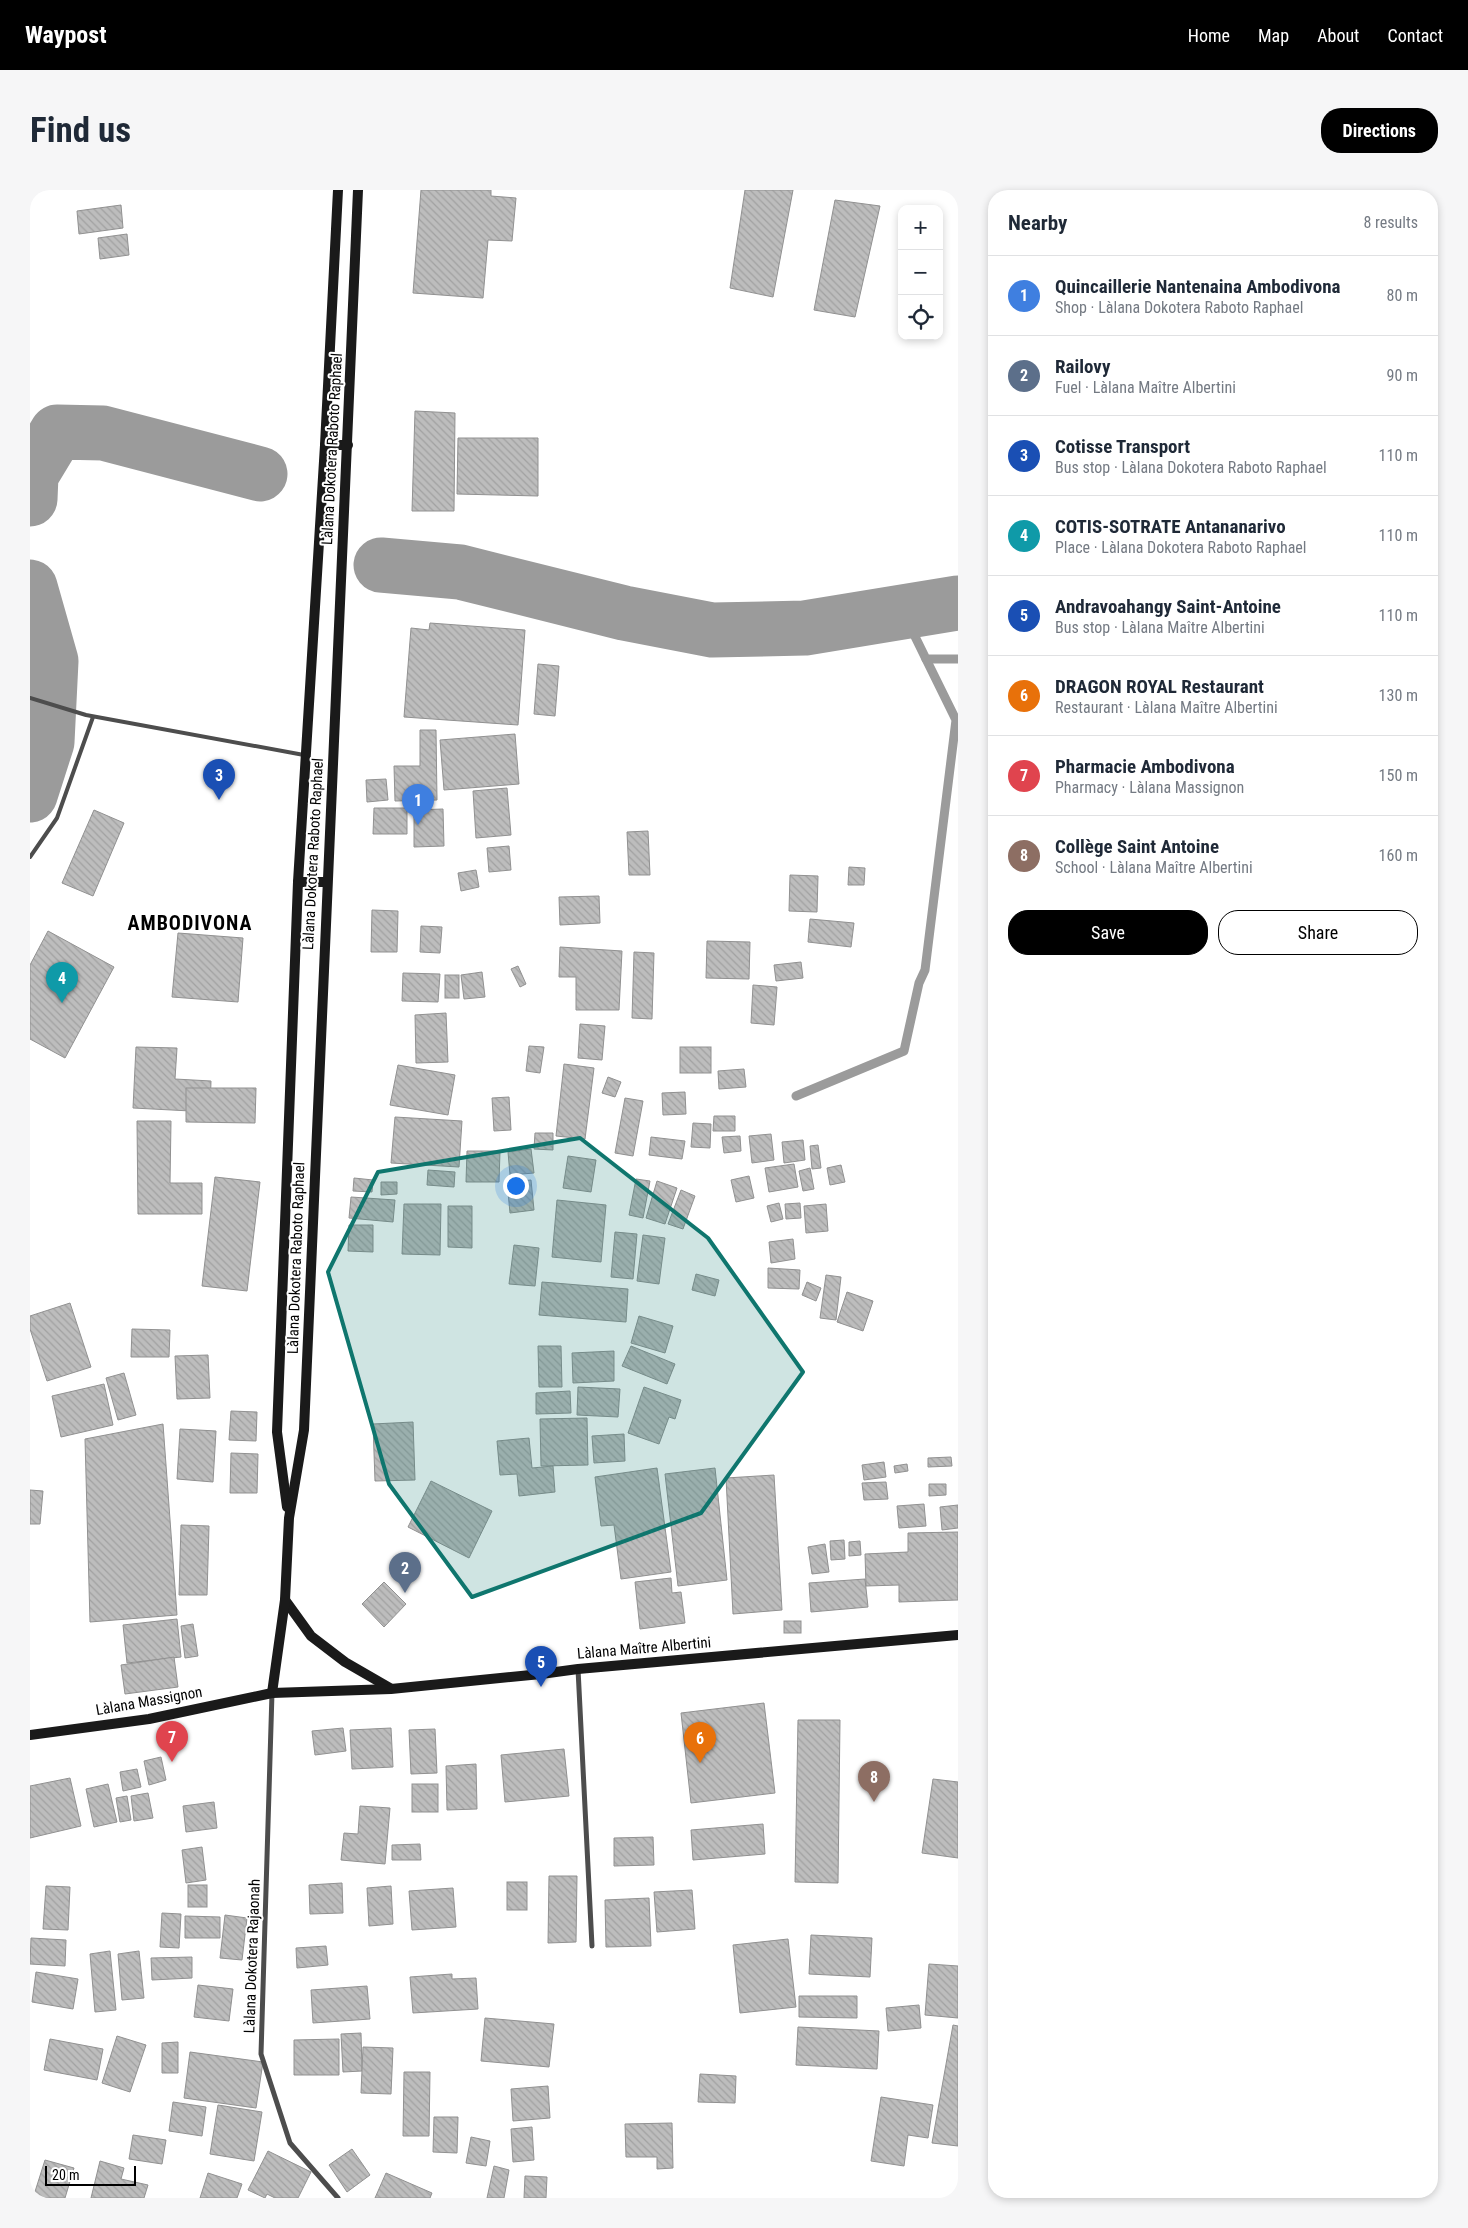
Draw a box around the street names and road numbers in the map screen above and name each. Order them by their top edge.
street label: Làlana Dokotera Raboto Raphael [318,352,346,546]
street label: Làlana Dokotera Raboto Raphael [299,757,327,951]
street label: Làlana Dokotera Raboto Raphael [284,1162,308,1354]
street label: Làlana Maître Albertini [576,1633,712,1663]
street label: Làlana Massignon [94,1683,204,1719]
street label: Làlana Dokotera Rajaonah [240,1878,264,2034]

